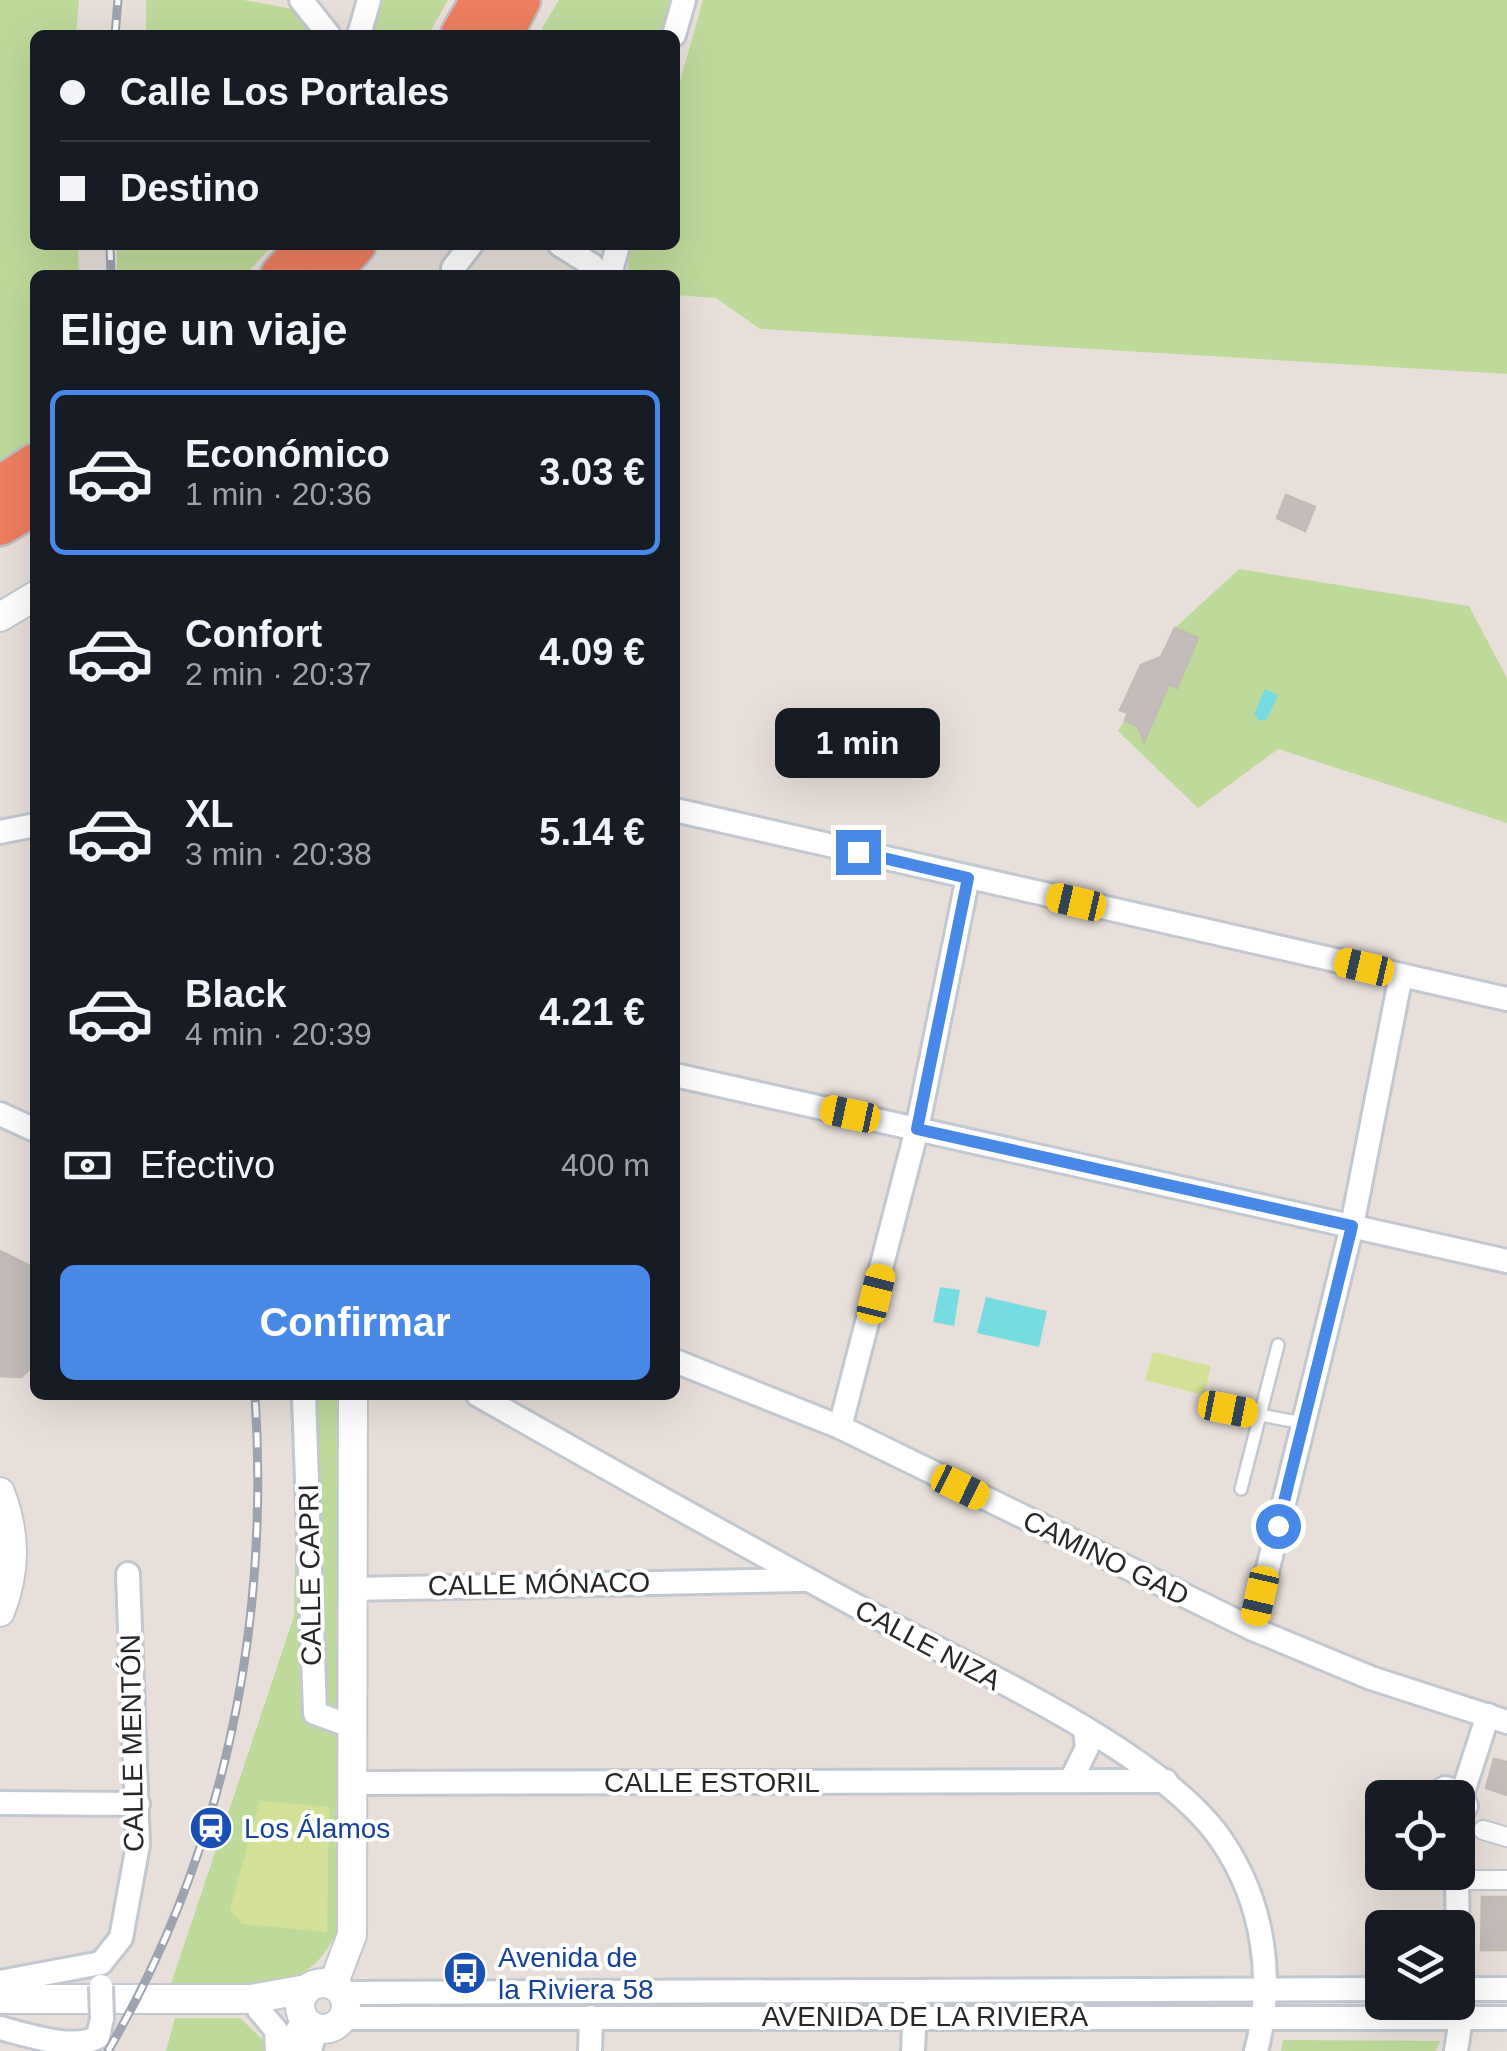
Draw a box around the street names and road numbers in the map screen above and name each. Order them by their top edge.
street label: CALLE CAPRI [293,1484,327,1666]
street label: CAMINO GAD [1018,1505,1194,1611]
street label: CALLE MÓNACO [427,1567,651,1601]
street label: CALLE NIZA [850,1594,1006,1696]
street label: CALLE MENTÓN [115,1634,149,1852]
street label: CALLE ESTORIL [604,1767,820,1798]
street label: AVENIDA DE LA RIVIERA [762,2001,1088,2032]

